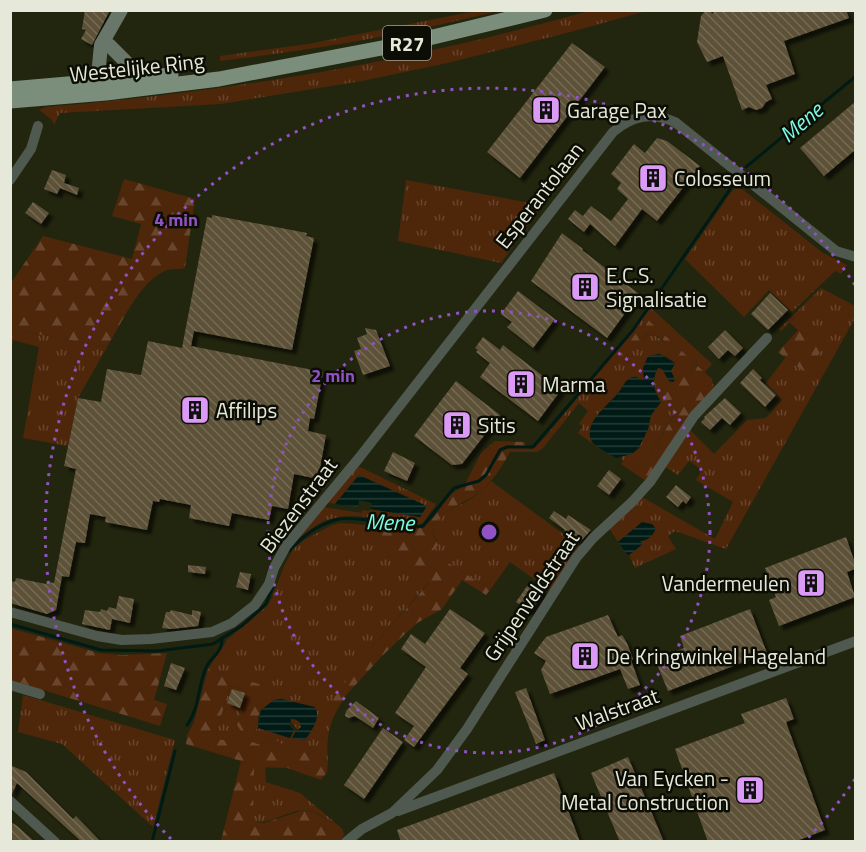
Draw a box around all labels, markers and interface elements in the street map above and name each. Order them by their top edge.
road number: R27 [383,26,431,60]
street label: Westelijke Ring [68,44,206,90]
water label: Mene [772,92,832,151]
building icon: Garage Pax [530,94,562,126]
place label: Garage Pax [567,94,667,126]
street label: Esperantolaan [487,135,591,255]
building icon: Colosseum [637,162,669,194]
place label: Colosseum [674,162,771,194]
text: 4 min [154,206,198,233]
place label: E.C.S. Signalisatie [606,259,707,315]
building icon: E.C.S. Signalisatie [569,271,601,303]
text: 2 min [311,362,355,389]
building icon: Marma [505,368,537,400]
place label: Marma [542,368,606,400]
building icon: Affilips [179,394,211,426]
place label: Affilips [216,394,277,426]
building icon: Sitis [441,409,473,441]
place label: Sitis [478,409,516,441]
street label: Biezenstraat [251,450,345,559]
water label: Mene [365,504,417,540]
centre of rings [479,522,499,542]
street label: Grijpenveldstraat [475,524,587,668]
place label: Vandermeulen [662,567,790,599]
building icon: Vandermeulen [795,567,827,599]
building icon: De Kringwinkel Hageland [569,640,601,672]
place label: De Kringwinkel Hageland [606,640,826,672]
street label: Walstraat [571,679,664,739]
place label: Van Eycken - Metal Construction [561,762,729,818]
building icon: Van Eycken - Metal Construction [734,774,766,806]

